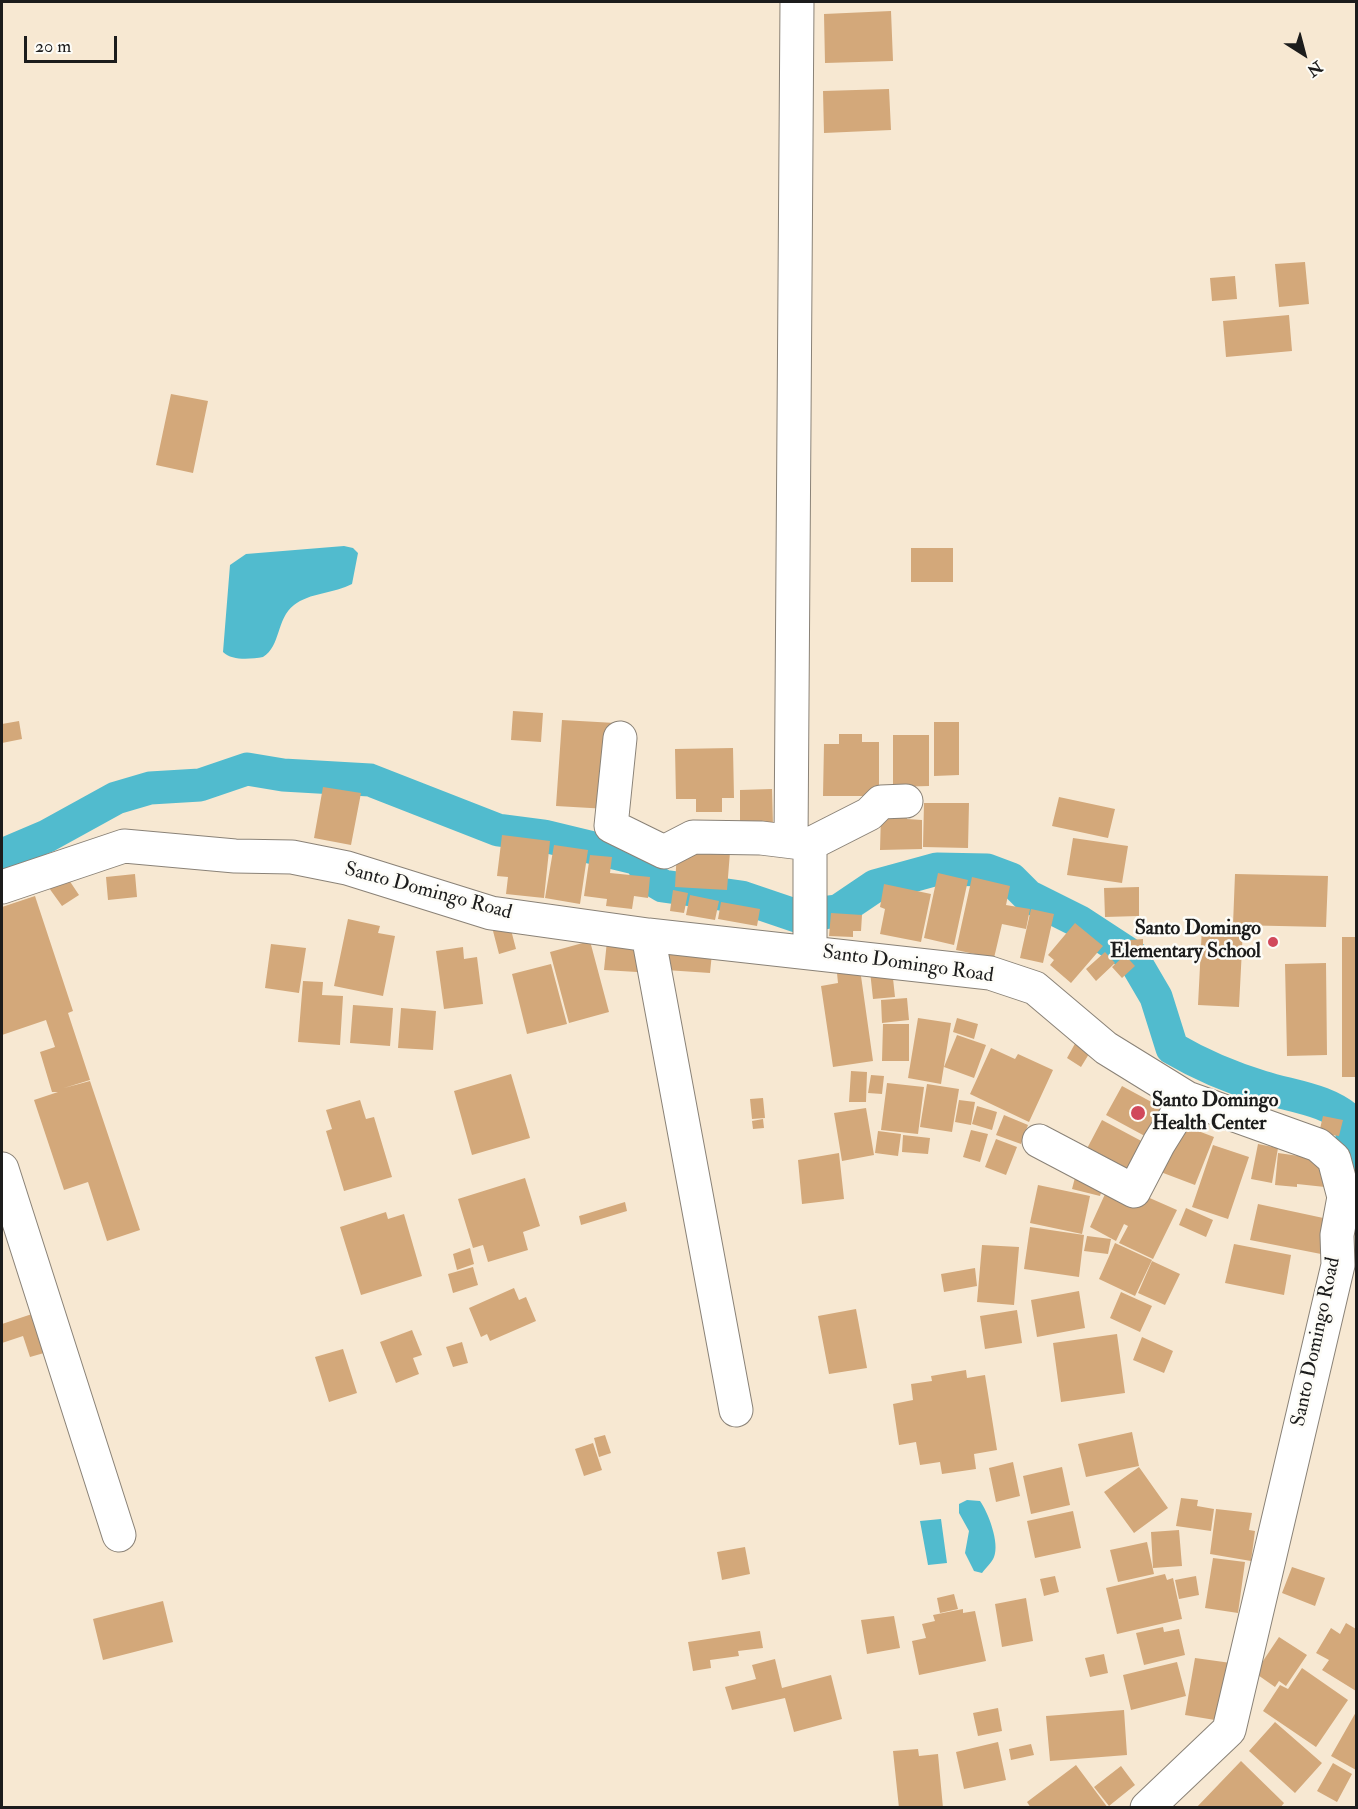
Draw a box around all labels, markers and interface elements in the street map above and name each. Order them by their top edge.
scale bar [27,24,120,62]
north arrow [1274,24,1334,84]
text: 20 m [35,35,71,58]
text: N [1303,56,1326,81]
street label: Santo Domingo Road [342,858,514,926]
place label: Santo Domingo Elementary School [1110,918,1261,965]
marker: Santo Domingo Elementary School [1266,935,1280,949]
street label: Santo Domingo Road [821,941,995,989]
place label: Santo Domingo Health Center [1152,1090,1278,1137]
marker: Santo Domingo Health Center [1129,1104,1147,1122]
street label: Santo Domingo Road [1287,1255,1347,1429]

